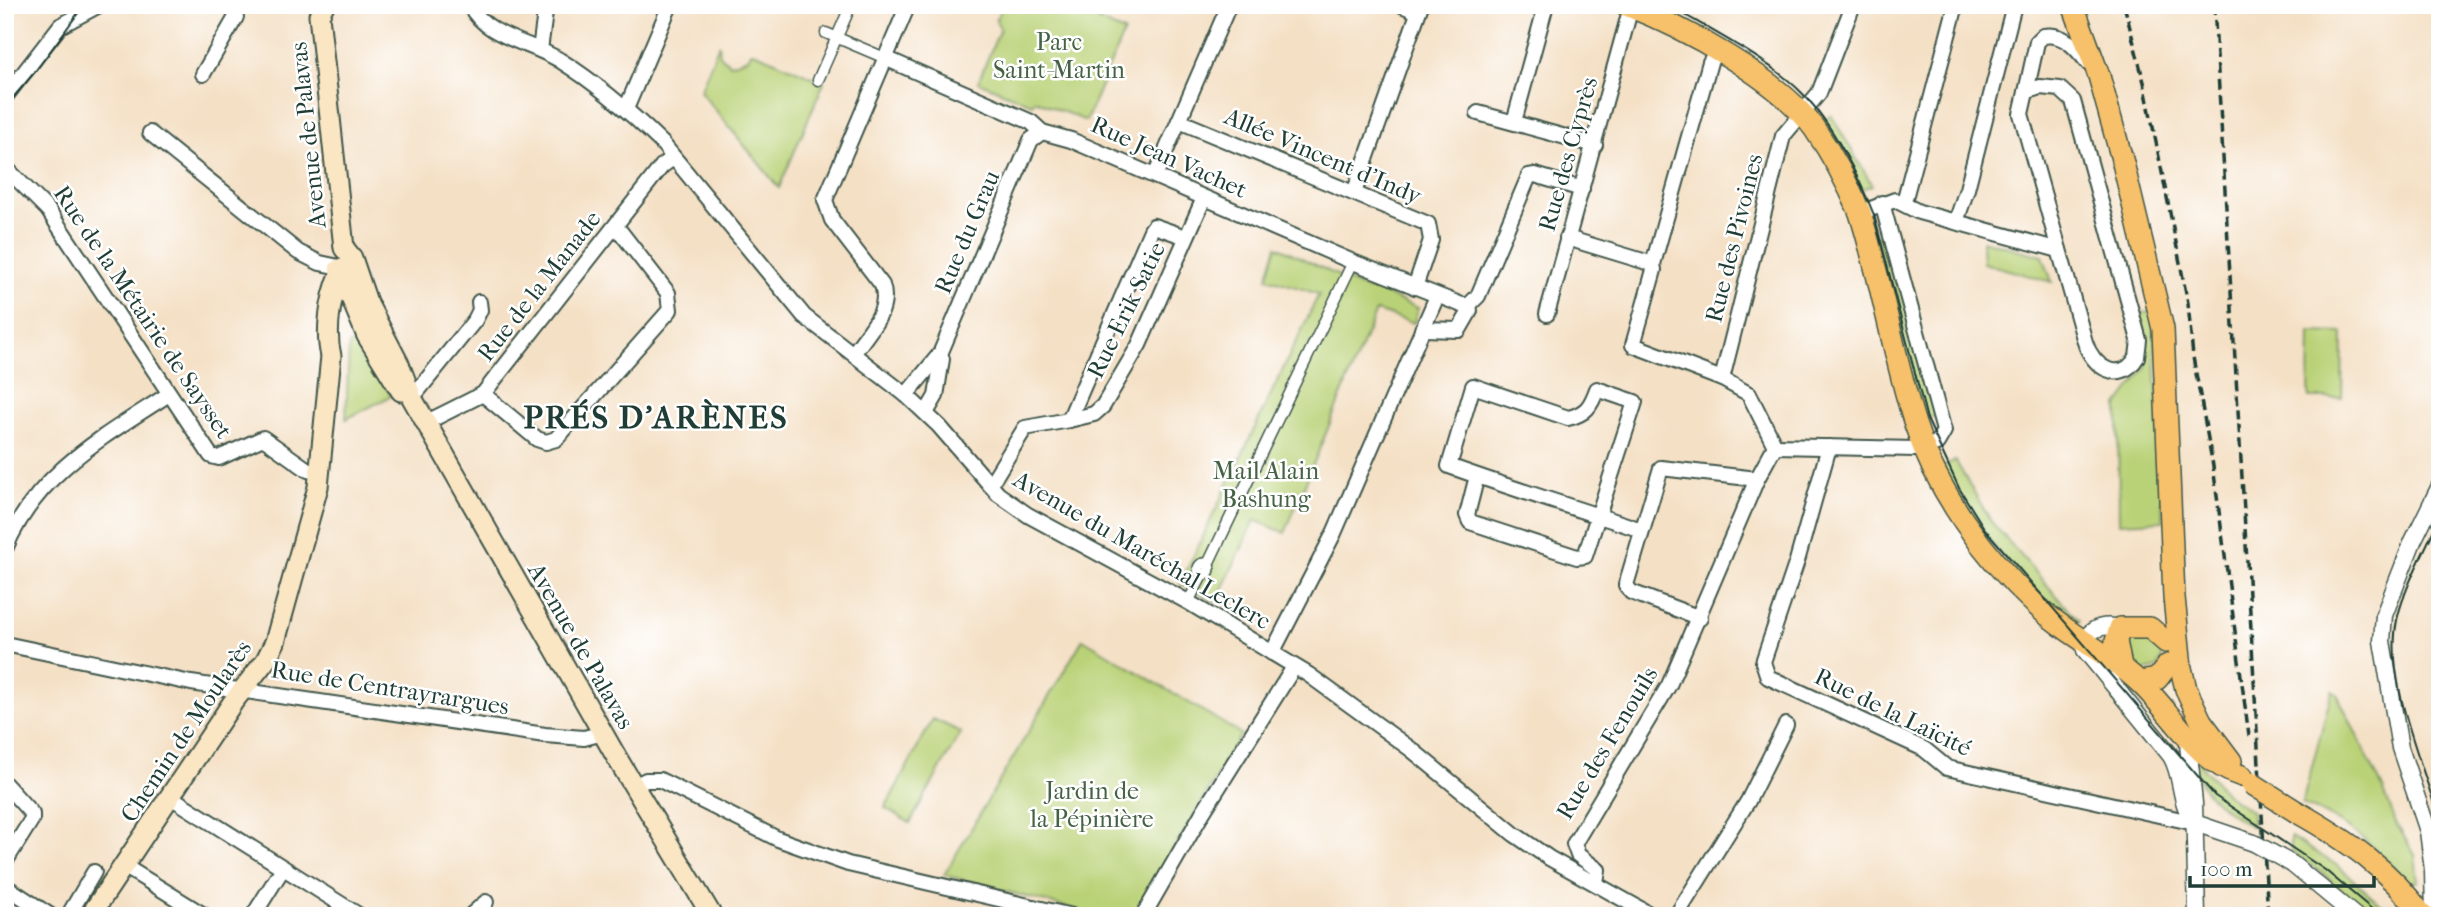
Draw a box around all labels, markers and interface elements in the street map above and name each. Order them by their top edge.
park label: Parc Saint-Martin [993,28,1125,84]
street label: Avenue de Palavas [284,40,332,230]
street label: Rue des Cyprès [1533,74,1603,234]
street label: Allée Vincent d'Indy [1220,102,1427,211]
street label: Rue Jean Vachet [1087,110,1252,204]
street label: Rue des Pivoines [1700,151,1769,325]
street label: Rue du Grau [929,166,1006,298]
street label: Rue de la Métairie de Saysset [48,180,238,444]
street label: Rue de la Manade [471,205,607,367]
street label: Rue Erik Satie [1081,237,1171,383]
district label: PRÉS D'ARÈNES [523,398,789,436]
park label: Mail Alain Bashung [1213,457,1319,513]
street label: Avenue du Maréchal Leclerc [1008,464,1276,635]
street label: Avenue de Palavas [522,557,640,734]
street label: Chemin de Moularès [115,635,257,827]
street label: Rue de Centrayrargues [269,655,511,721]
street label: Rue des Fenouils [1550,662,1664,824]
street label: Rue de la Laïcité [1810,662,1976,762]
park label: Jardin de la Pépinière [1029,777,1154,833]
scale bar [2190,844,2373,888]
text: 100 m [2200,857,2253,881]

